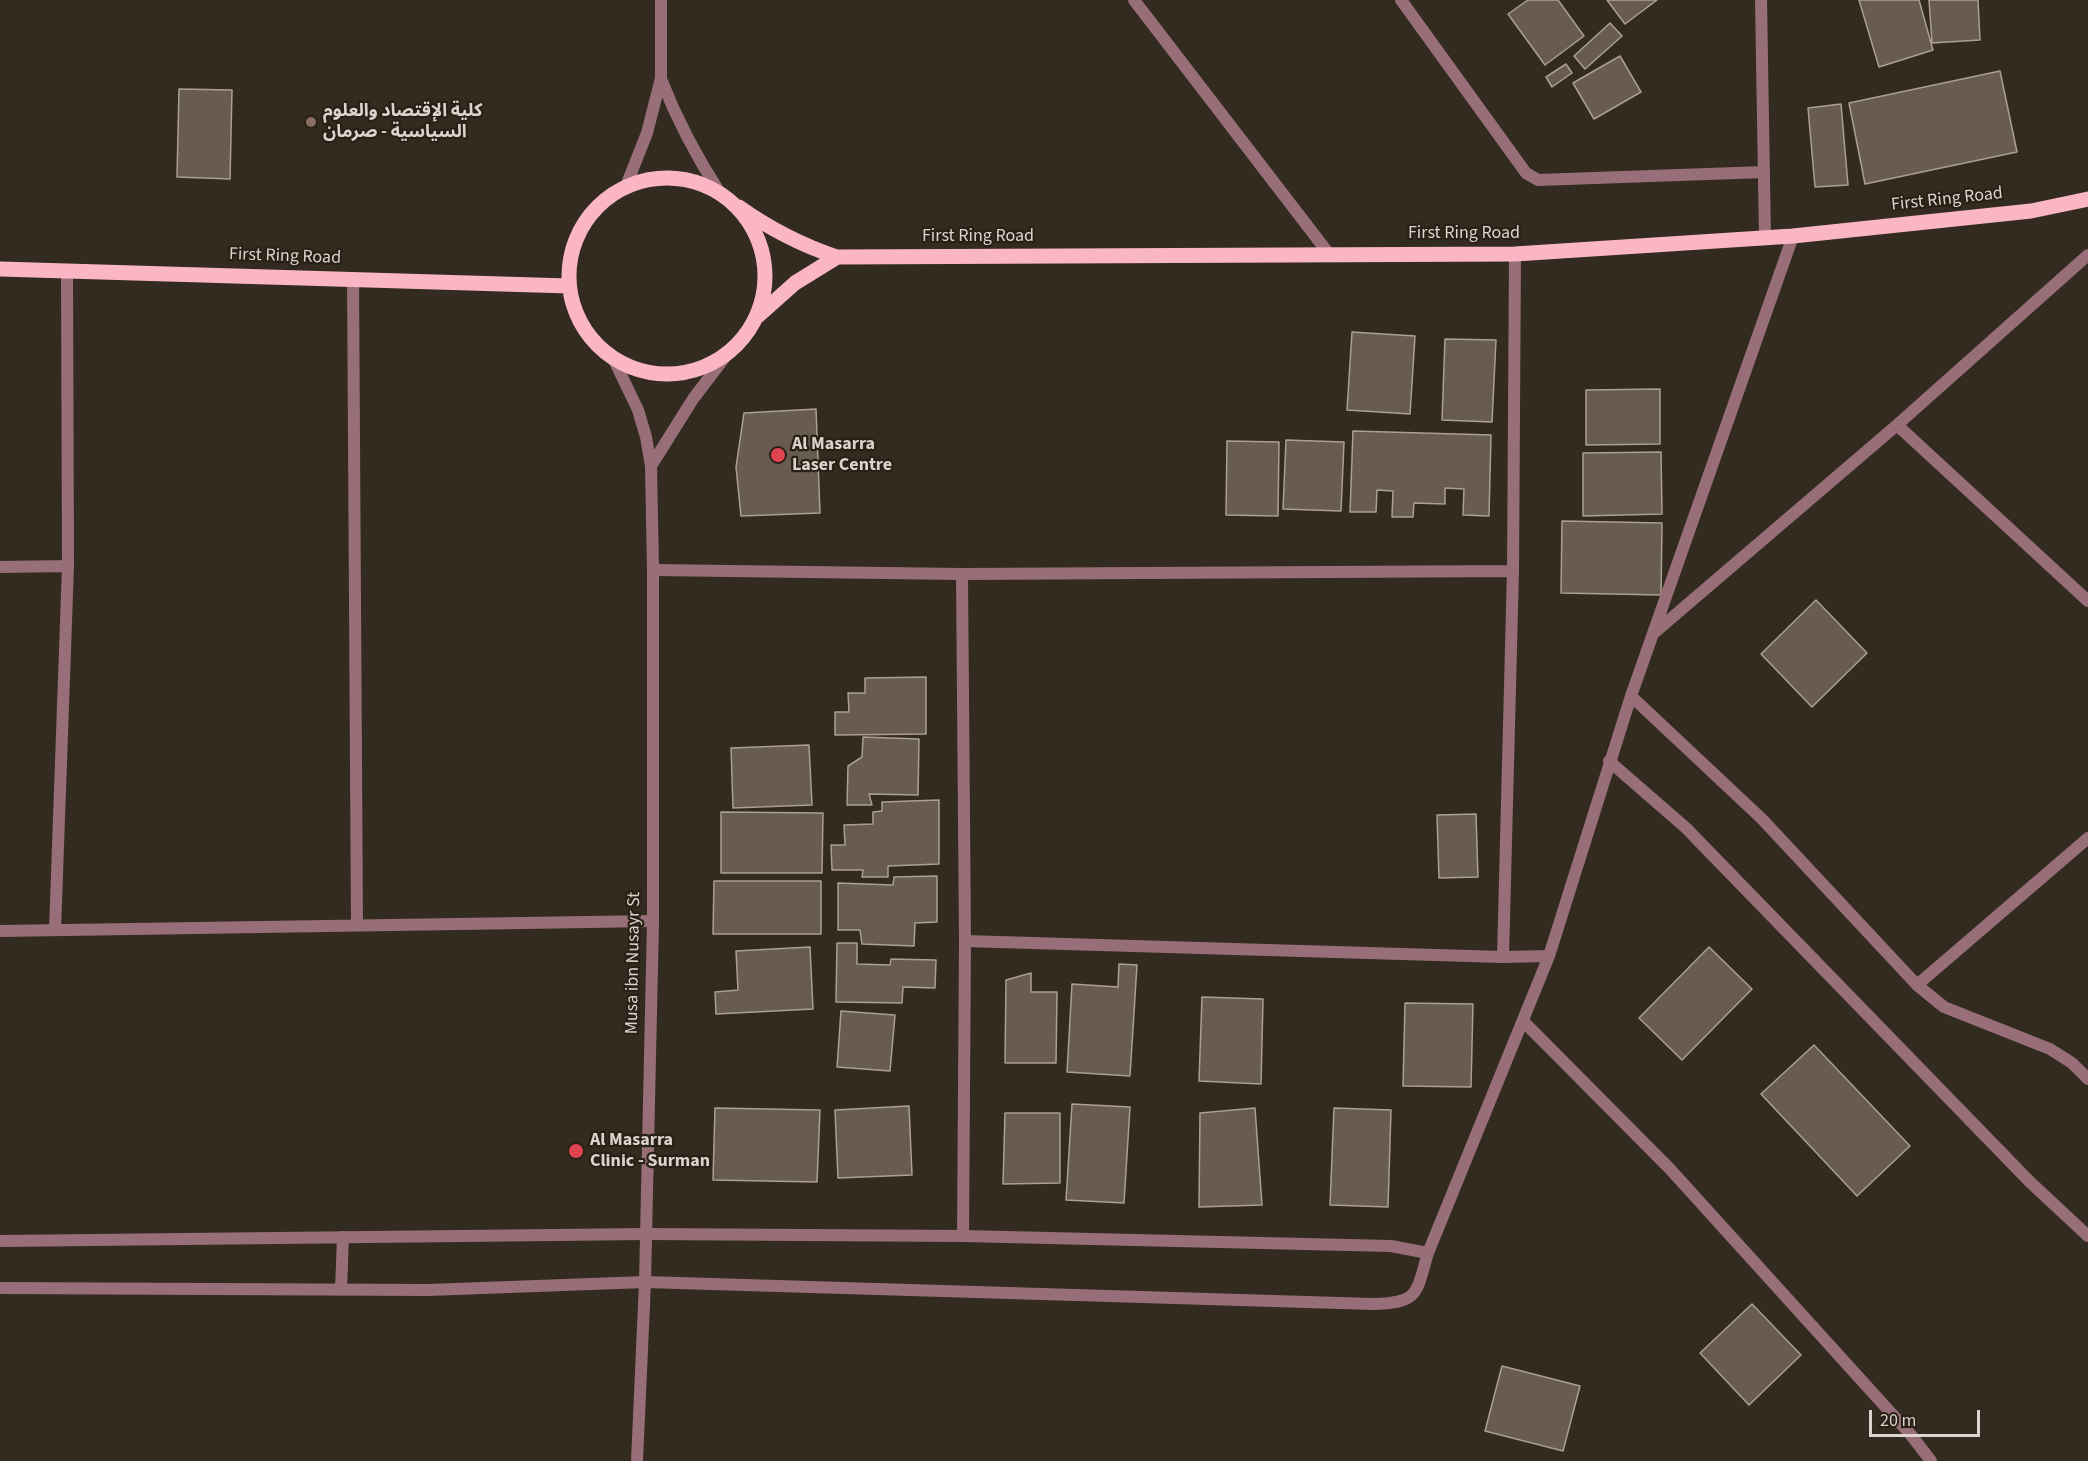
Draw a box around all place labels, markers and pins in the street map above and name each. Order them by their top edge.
place label: كلية الإقتصاد والعلوم السياسية - صرمان [323,101,482,144]
marker: كلية الإقتصاد والعلوم السياسية - صرمان [304,115,318,129]
place label: Al Masarra Laser Centre [792,434,892,476]
marker: Al Masarra Laser Centre [769,446,787,464]
place label: Al Masarra Clinic - Surman [590,1130,710,1172]
marker: Al Masarra Clinic - Surman [567,1142,585,1160]

